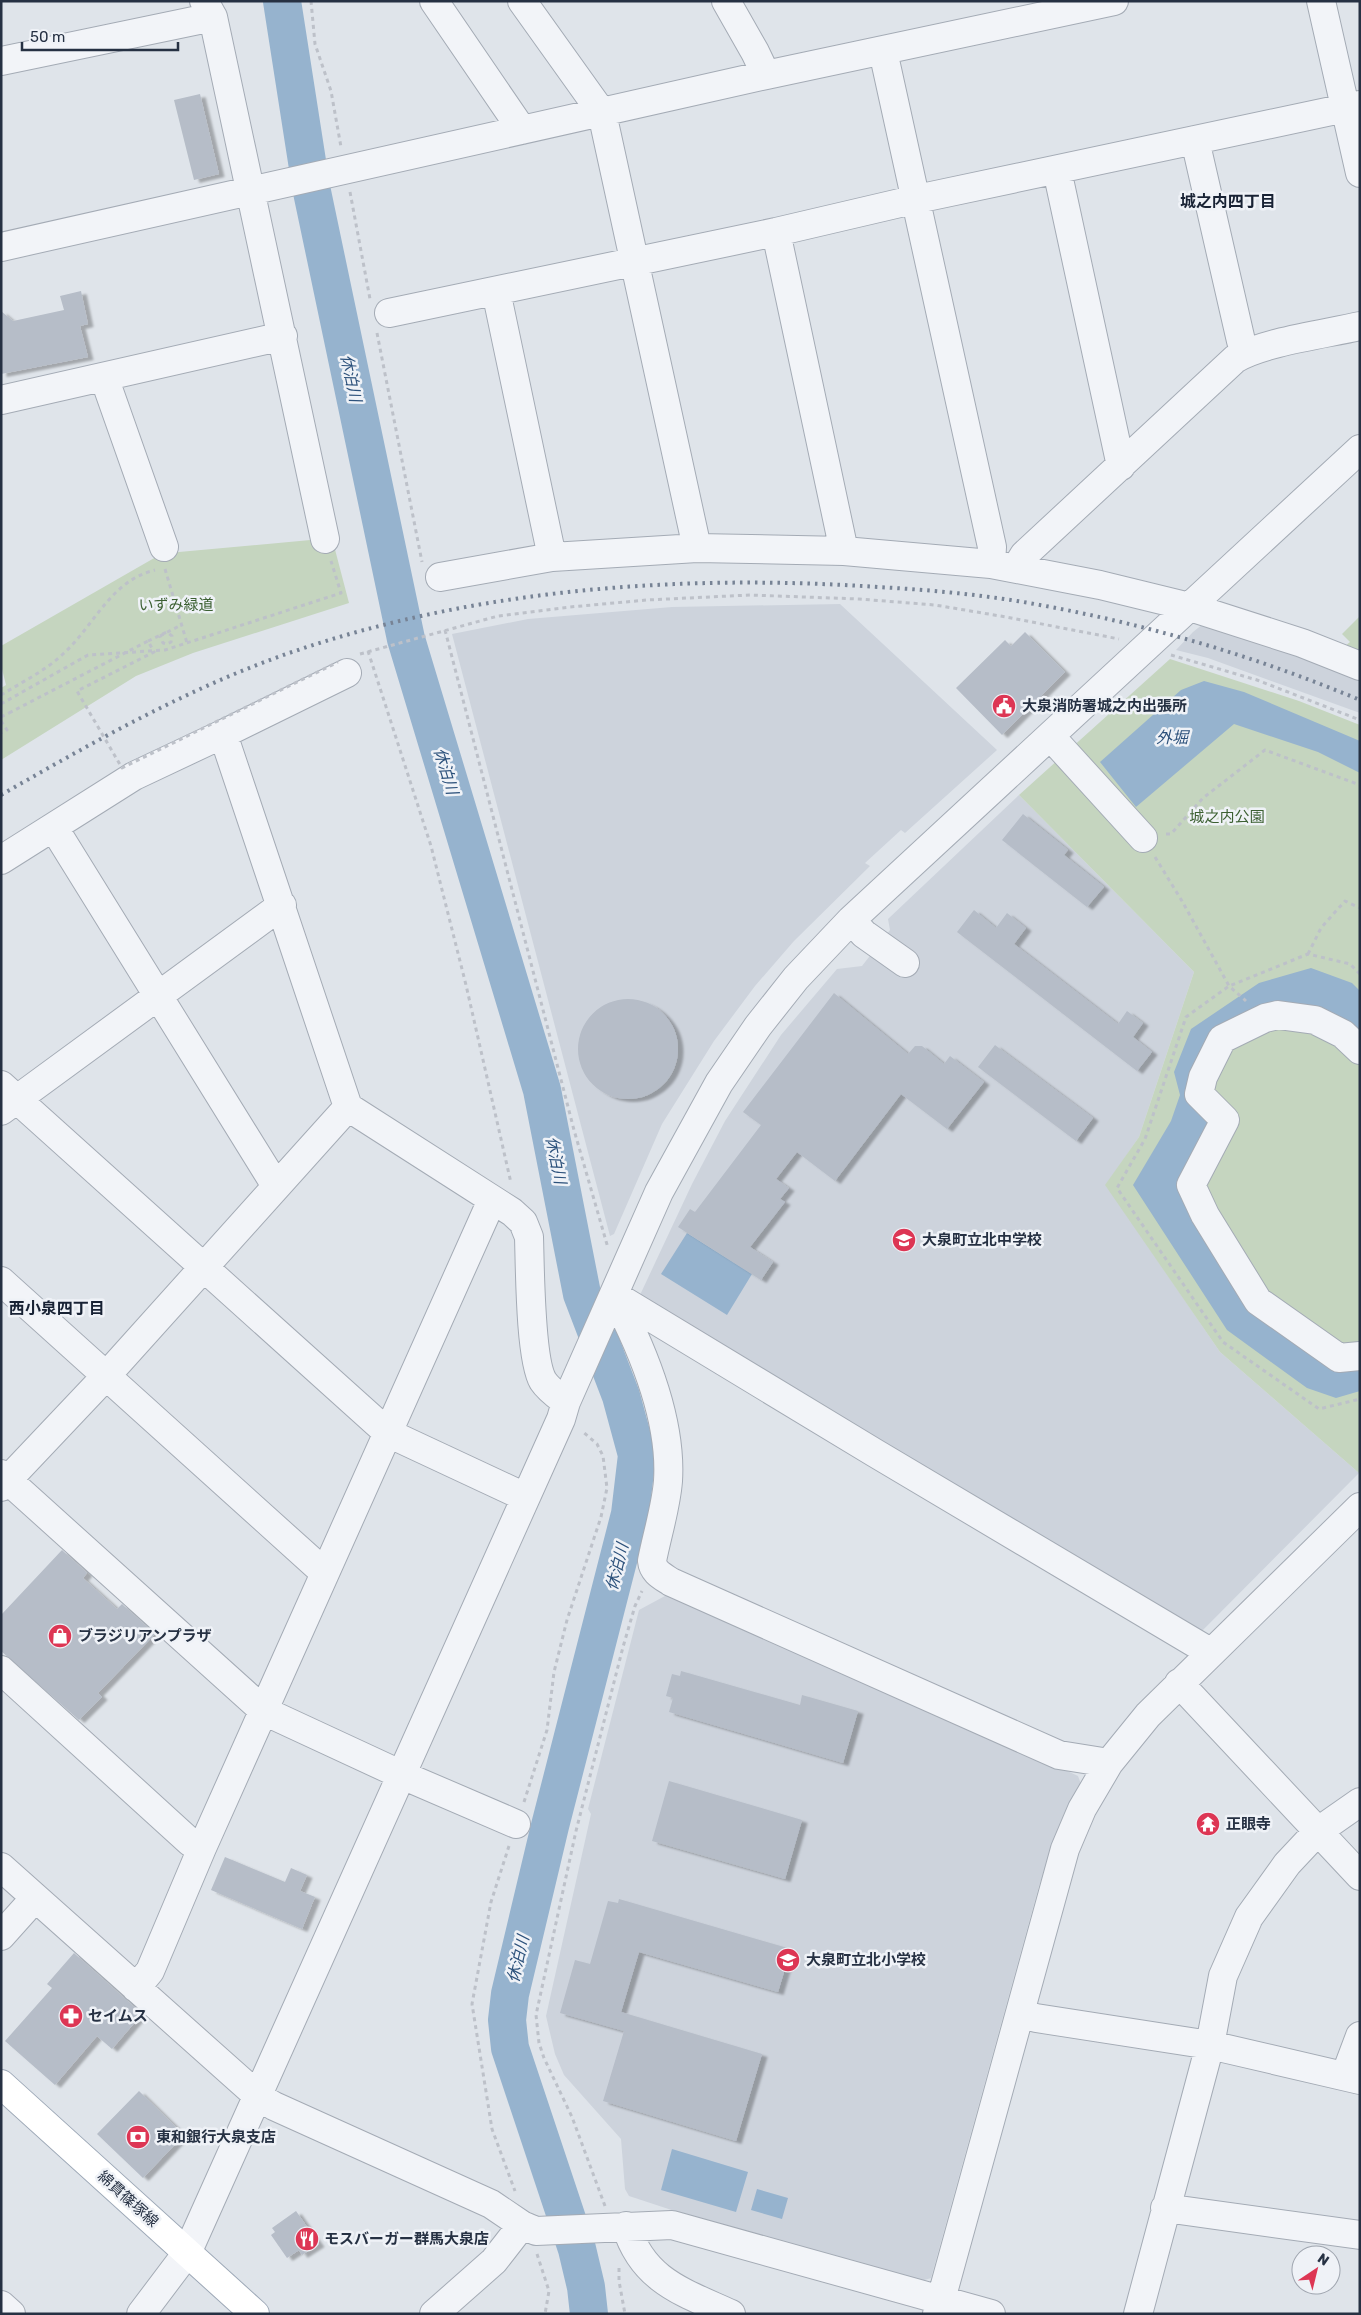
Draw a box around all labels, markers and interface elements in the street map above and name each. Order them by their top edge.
scale bar [22,20,179,52]
text: 50 m [30,28,65,46]
district label: 城之内四丁目 [1180,192,1276,211]
water label: 休泊川 [337,353,366,405]
park label: いずみ緑道 [138,596,214,614]
public building icon: 大泉消防署城之内出張所 [991,693,1017,719]
place label: 大泉消防署城之内出張所 [1022,697,1187,715]
water label: 外堀 [1156,728,1191,747]
water label: 休泊川 [430,745,463,799]
park label: 城之内公園 [1189,808,1265,826]
water label: 休泊川 [542,1135,570,1187]
school or university icon: 大泉町立北中学校 [891,1227,917,1253]
place label: 大泉町立北中学校 [922,1231,1042,1249]
district label: 西小泉四丁目 [9,1299,105,1318]
water label: 休泊川 [602,1539,633,1593]
shop icon: ブラジリアンプラザ [47,1623,73,1649]
place label: ブラジリアンプラザ [78,1627,212,1645]
temple icon: 正眼寺 [1195,1811,1221,1837]
place label: 正眼寺 [1226,1815,1271,1833]
water label: 休泊川 [503,1932,533,1985]
school or university icon: 大泉町立北小学校 [775,1947,801,1973]
place label: 大泉町立北小学校 [806,1951,926,1969]
pharmacy icon: セイムス [58,2003,84,2029]
place label: セイムス [88,2007,148,2025]
bank icon: 東和銀行大泉支店 [125,2124,151,2150]
place label: 東和銀行大泉支店 [156,2128,276,2146]
street label: 綿貫篠塚線 [94,2167,162,2231]
restaurant icon: モスバーガー群馬大泉店 [294,2226,320,2252]
place label: モスバーガー群馬大泉店 [324,2230,489,2248]
north arrow [1291,2245,1341,2295]
text: N [1314,2250,1332,2270]

